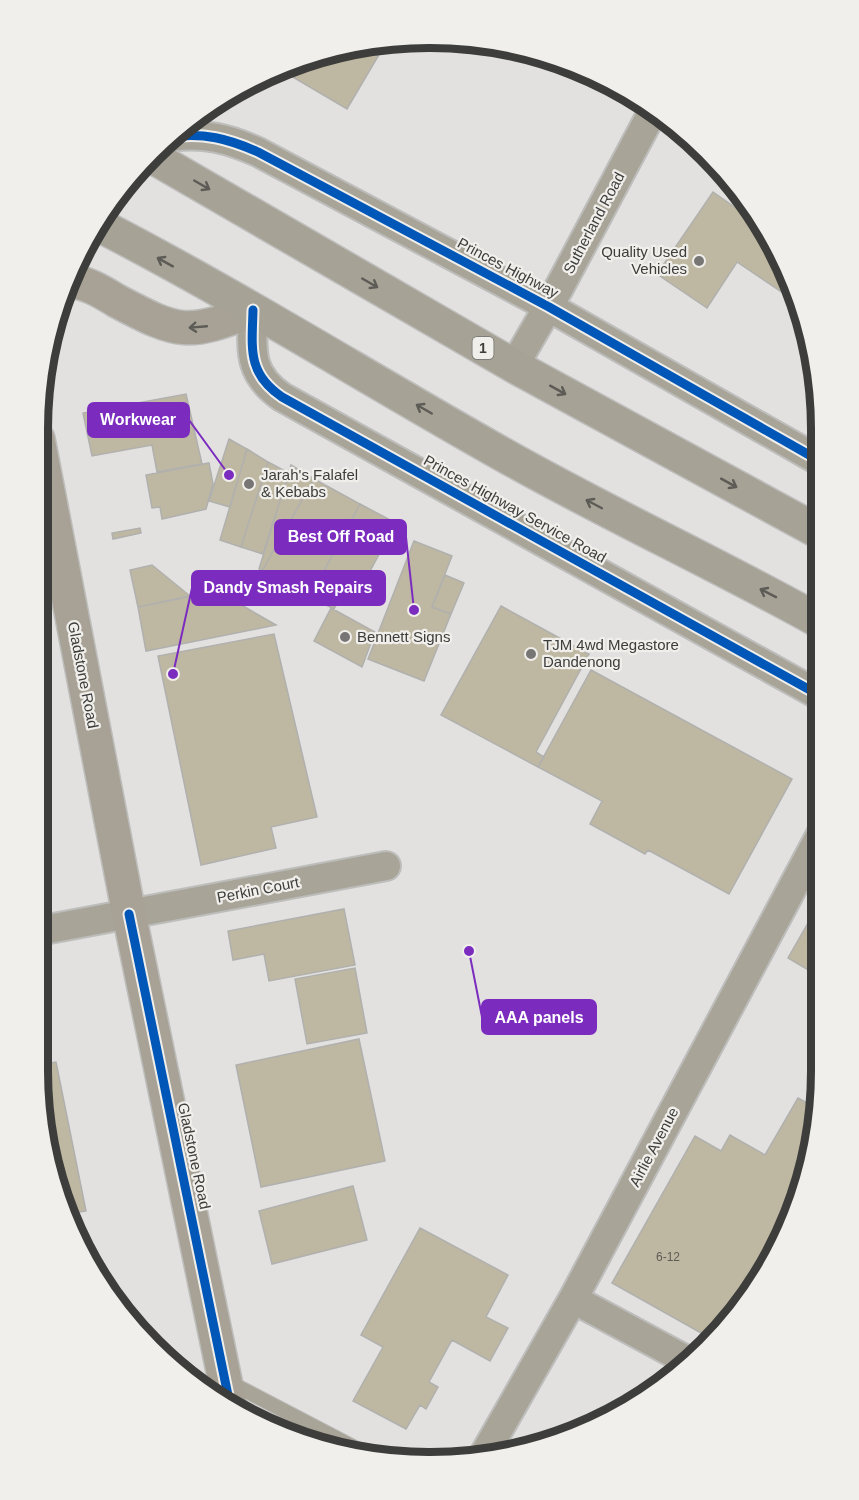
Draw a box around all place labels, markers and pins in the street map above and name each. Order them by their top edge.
place label: Quality Used Vehicles [601,243,687,277]
marker: Quality Used Vehicles [692,254,706,268]
callout: Workwear [88,403,189,437]
place label: Jarah's Falafel & Kebabs [261,466,358,500]
marker: Jarah's Falafel & Kebabs [242,477,256,491]
callout: Best Off Road [275,520,406,554]
callout: Dandy Smash Repairs [192,571,385,605]
place label: Bennett Signs [357,628,450,645]
marker: Bennett Signs [338,630,352,644]
place label: TJM 4wd Megastore Dandenong [543,636,679,670]
marker: TJM 4wd Megastore Dandenong [524,647,538,661]
callout: AAA panels [482,1000,596,1034]

